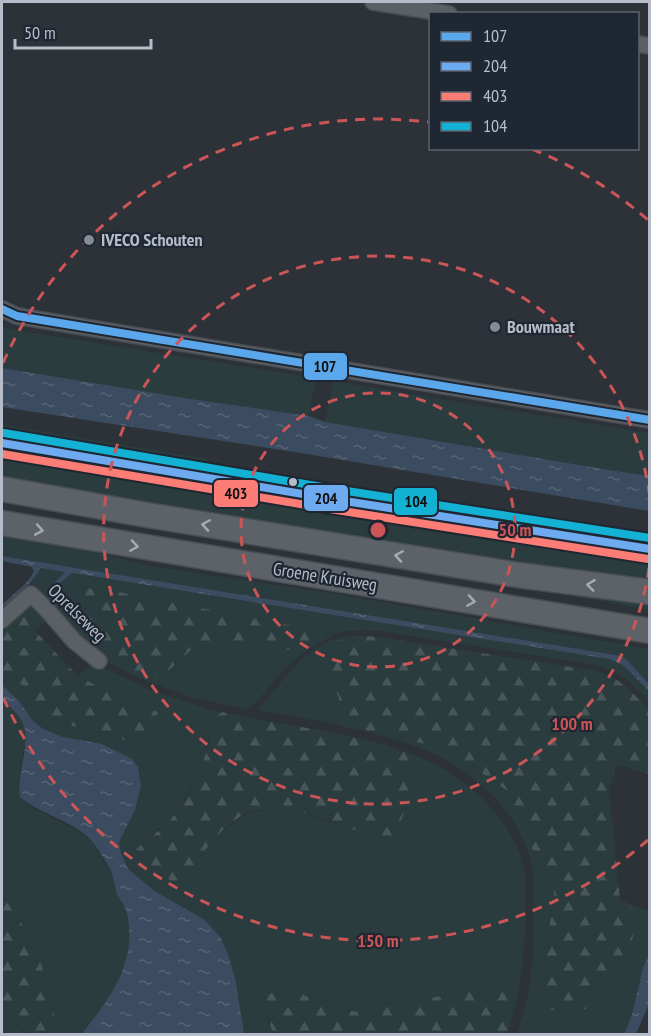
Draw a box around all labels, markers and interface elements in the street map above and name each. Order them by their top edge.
scale bar [15,12,152,50]
legend [429,12,639,150]
text: 50 m [24,21,56,44]
text: 107 [483,24,507,47]
text: 204 [483,54,507,77]
text: 403 [483,84,507,107]
text: 104 [483,114,507,137]
place label: IVECO Schouten [101,228,203,251]
marker: IVECO Schouten [82,233,96,247]
place label: Bouwmaat [507,315,575,338]
marker: Bouwmaat [488,320,502,334]
line badge: 107 [303,352,348,381]
text: 107 [314,356,336,376]
unlabelled marker [287,476,299,488]
line badge: 403 [213,479,259,508]
text: 403 [225,483,247,503]
line badge: 204 [303,484,349,512]
line badge: 104 [393,487,438,516]
text: 204 [315,488,338,508]
text: 104 [405,491,428,511]
text: 50 m [499,518,531,541]
one-way arrow [201,519,211,531]
centre of rings [368,520,388,540]
one-way arrow [34,523,43,535]
one-way arrow [129,539,138,551]
one-way arrow [394,550,404,563]
street label: Groene Kruisweg [271,557,379,596]
street label: Oprelseweg [43,579,111,647]
one-way arrow [587,579,596,591]
one-way arrow [466,595,476,607]
text: 100 m [551,712,593,735]
text: 150 m [357,929,399,952]

